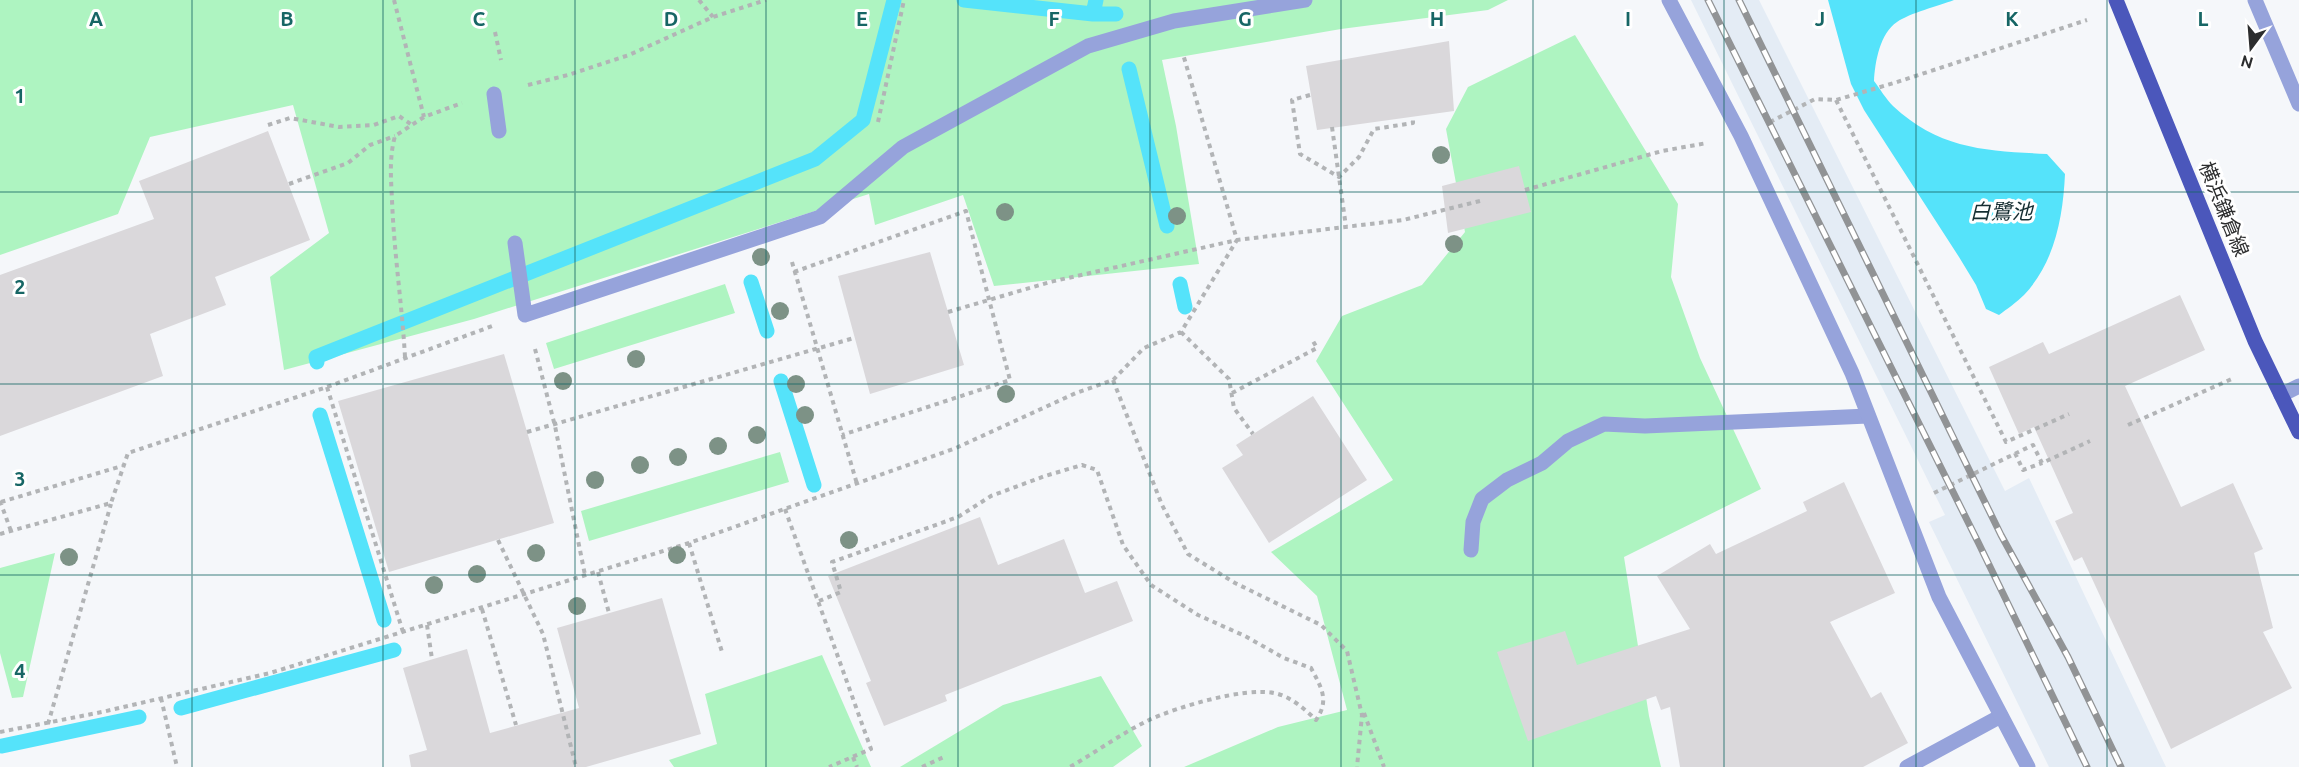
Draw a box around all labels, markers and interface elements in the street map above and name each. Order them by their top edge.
text: A [89,7,103,30]
text: B [280,7,294,30]
text: C [473,7,486,30]
text: D [664,7,678,30]
text: E [856,7,868,30]
text: F [1048,7,1060,30]
text: G [1238,7,1252,30]
text: H [1430,7,1444,30]
text: I [1625,7,1631,30]
text: J [1815,7,1825,30]
text: K [2005,7,2019,30]
text: L [2198,7,2209,30]
north arrow [2221,18,2281,78]
text: N [2239,52,2255,73]
text: 1 [14,84,26,107]
street label: 横浜鎌倉線 [2195,158,2254,259]
water label: 白鷺池 [1970,199,2034,223]
text: 2 [14,275,26,298]
text: 3 [14,467,26,490]
text: 4 [14,659,26,682]

